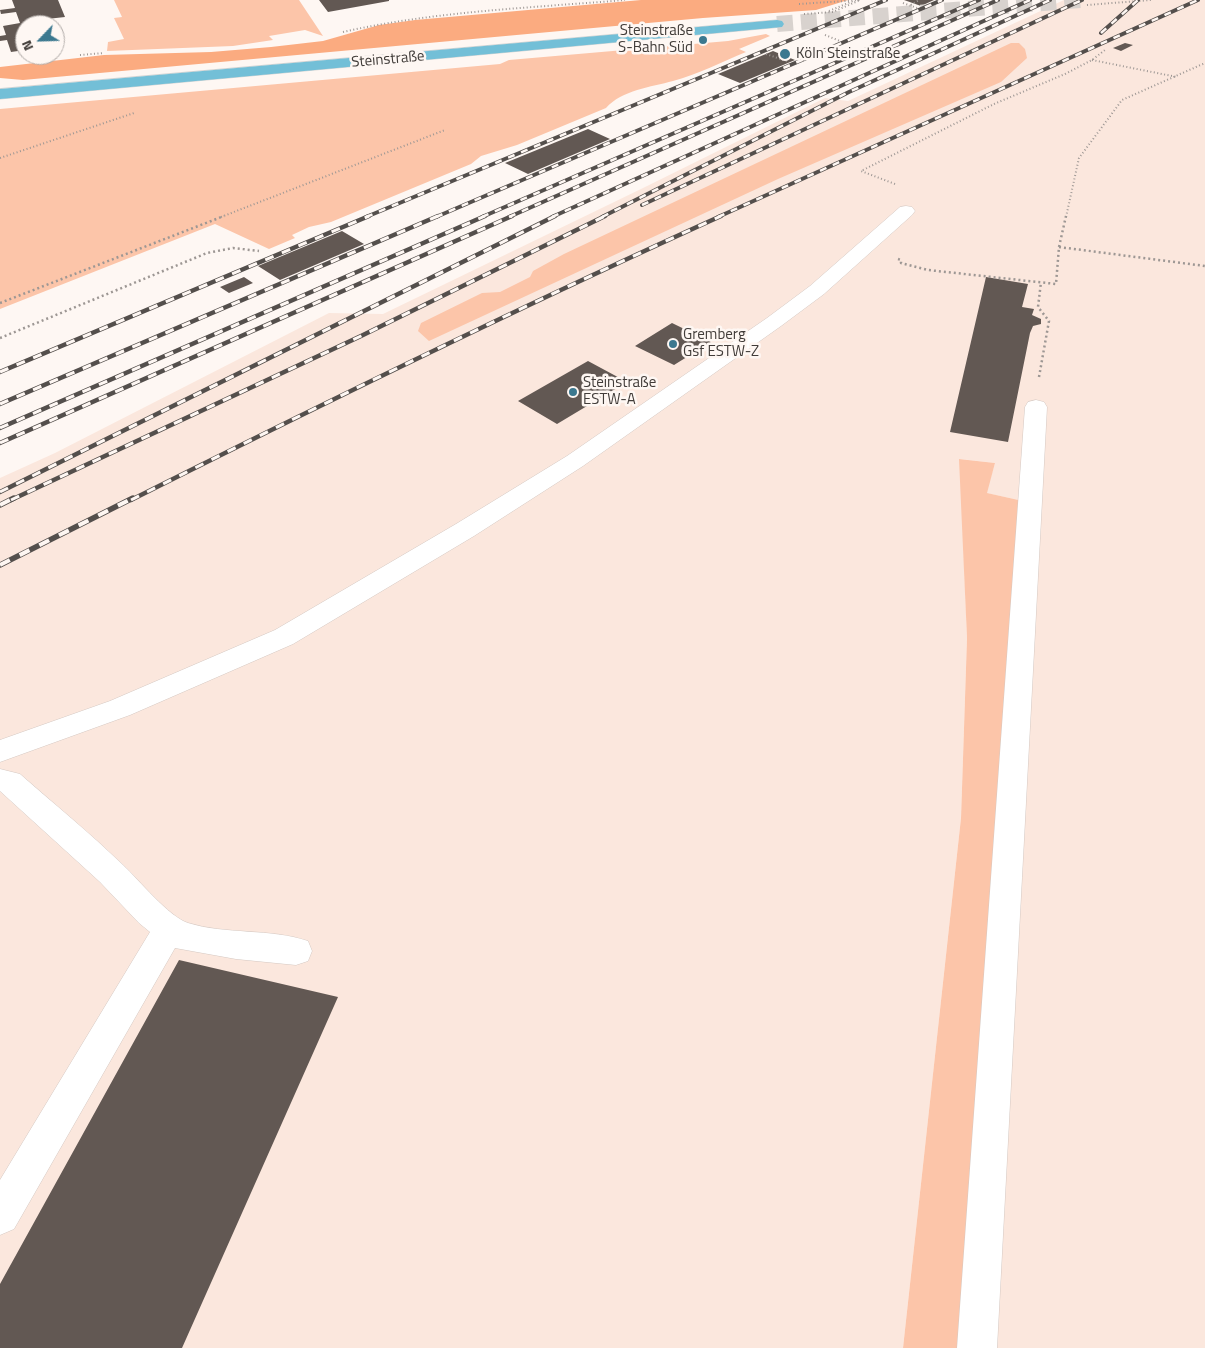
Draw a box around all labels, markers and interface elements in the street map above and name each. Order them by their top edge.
north arrow [15,15,65,65]
place label: Steinstraße S-Bahn Süd [618,22,693,57]
marker: Steinstraße S-Bahn Süd [697,34,709,46]
text: N [15,37,38,55]
place label: Köln Steinstraße [796,45,900,63]
marker: Köln Steinstraße [778,47,792,61]
street label: Steinstraße [351,48,425,72]
place label: Gremberg Gsf ESTW-Z [683,326,759,361]
marker: Gremberg Gsf ESTW-Z [667,338,679,350]
place label: Steinstraße ESTW-A [583,374,656,409]
marker: Steinstraße ESTW-A [567,386,579,398]

